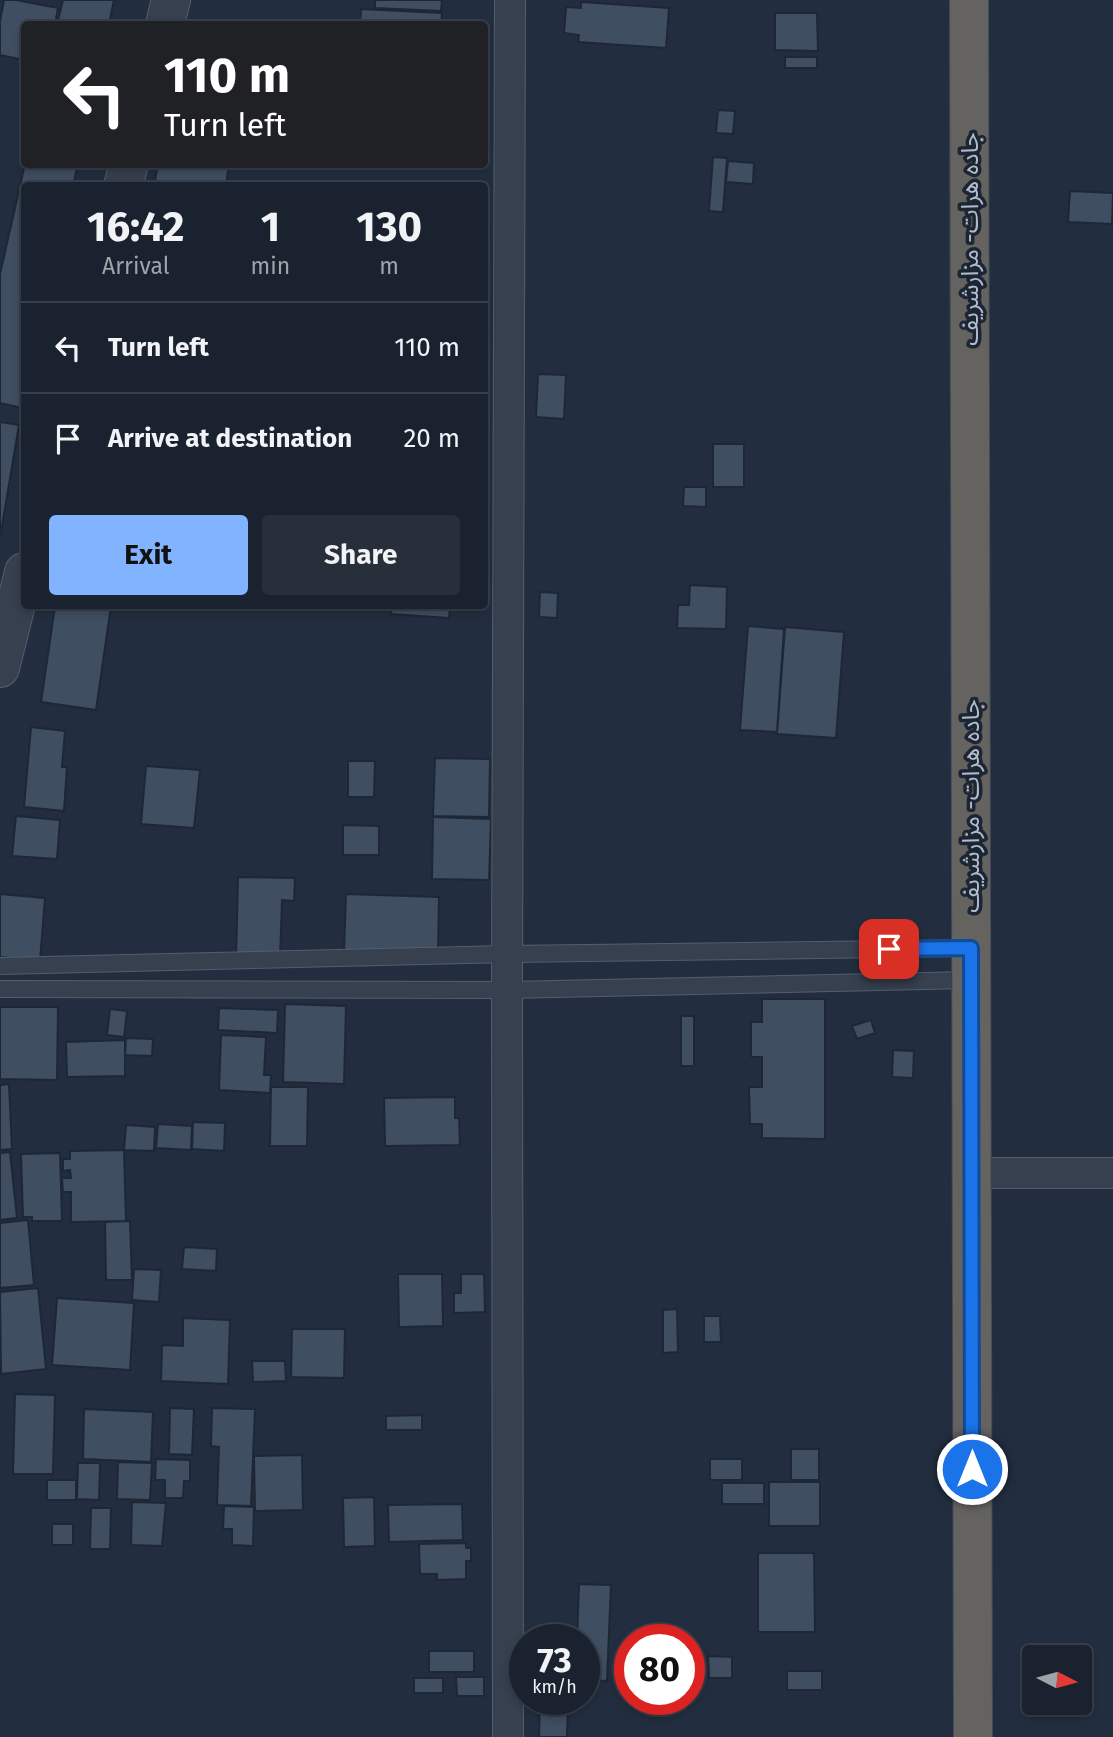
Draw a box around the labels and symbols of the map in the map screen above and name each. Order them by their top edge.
street label: جاده هرات- مزارشریف [956,132,984,346]
street label: جاده هرات- مزارشریف [957,699,985,913]
pin [859,919,919,979]
position arrow [935,1432,1009,1506]
speed limit sign: 80 [614,1624,705,1715]
north arrow [1022,1645,1092,1715]

